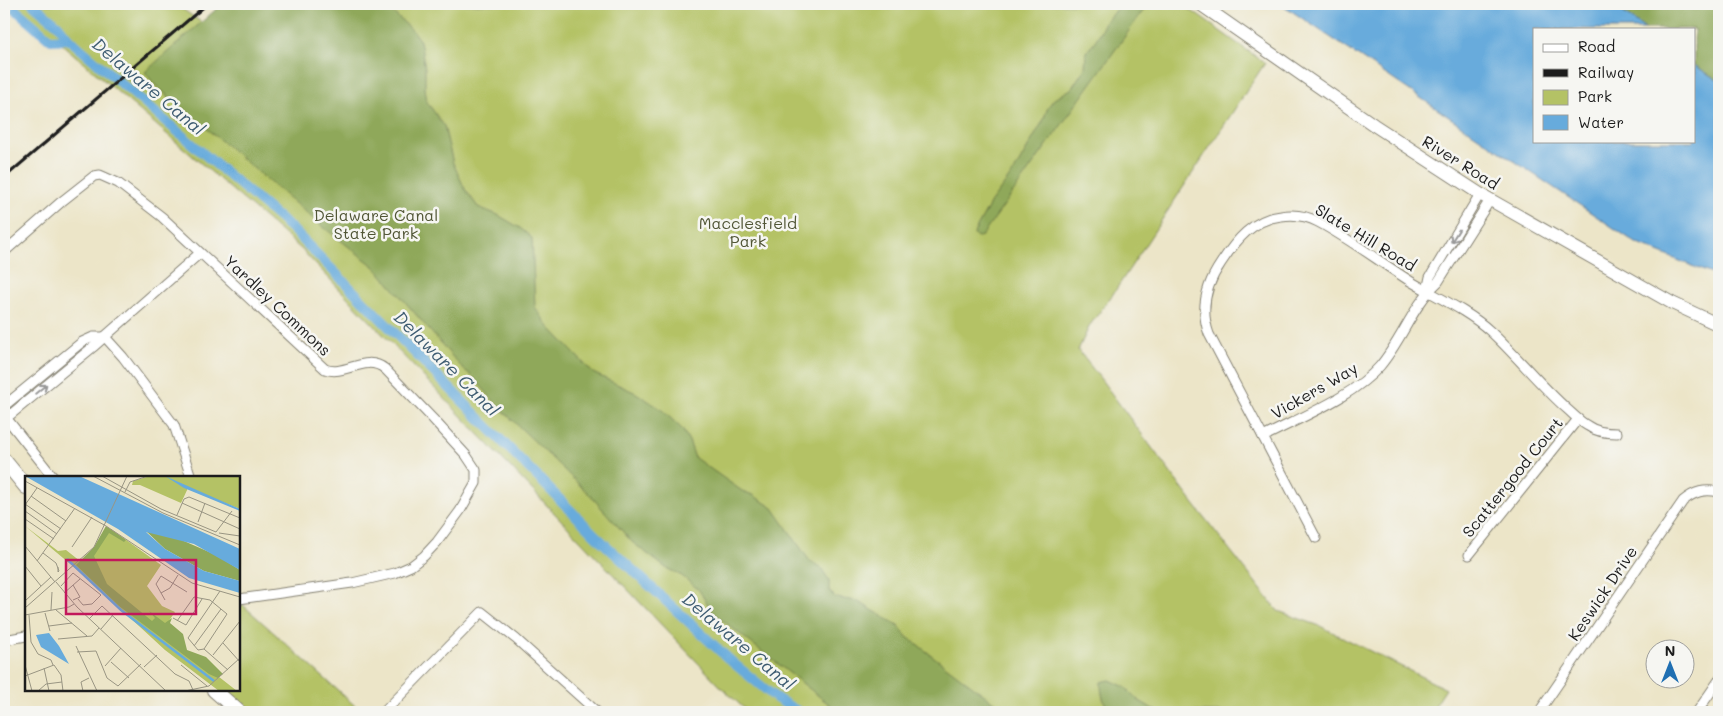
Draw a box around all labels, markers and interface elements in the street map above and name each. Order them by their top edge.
legend [1533,28,1696,142]
water label: Delaware Canal [88,32,211,141]
text: Road [1578,36,1615,56]
text: Railway [1578,62,1634,82]
text: Park [1578,86,1612,106]
text: Water [1578,112,1624,132]
street label: River Road [1419,130,1503,194]
street label: Slate Hill Road [1312,199,1420,275]
park label: Delaware Canal State Park [314,204,438,243]
park label: Macclesfield Park [699,212,797,251]
one-way arrow [1450,229,1461,243]
street label: Yardley Commons [220,250,336,360]
water label: Delaware Canal [389,305,505,421]
street label: Vickers Way [1267,357,1361,423]
one-way arrow [34,383,47,394]
street label: Scattergood Court [1457,413,1567,541]
inset map [25,476,240,691]
street label: Keswick Drive [1563,542,1641,644]
water label: Delaware Canal [678,587,801,696]
north arrow [1646,638,1696,688]
text: N [1665,641,1675,660]

